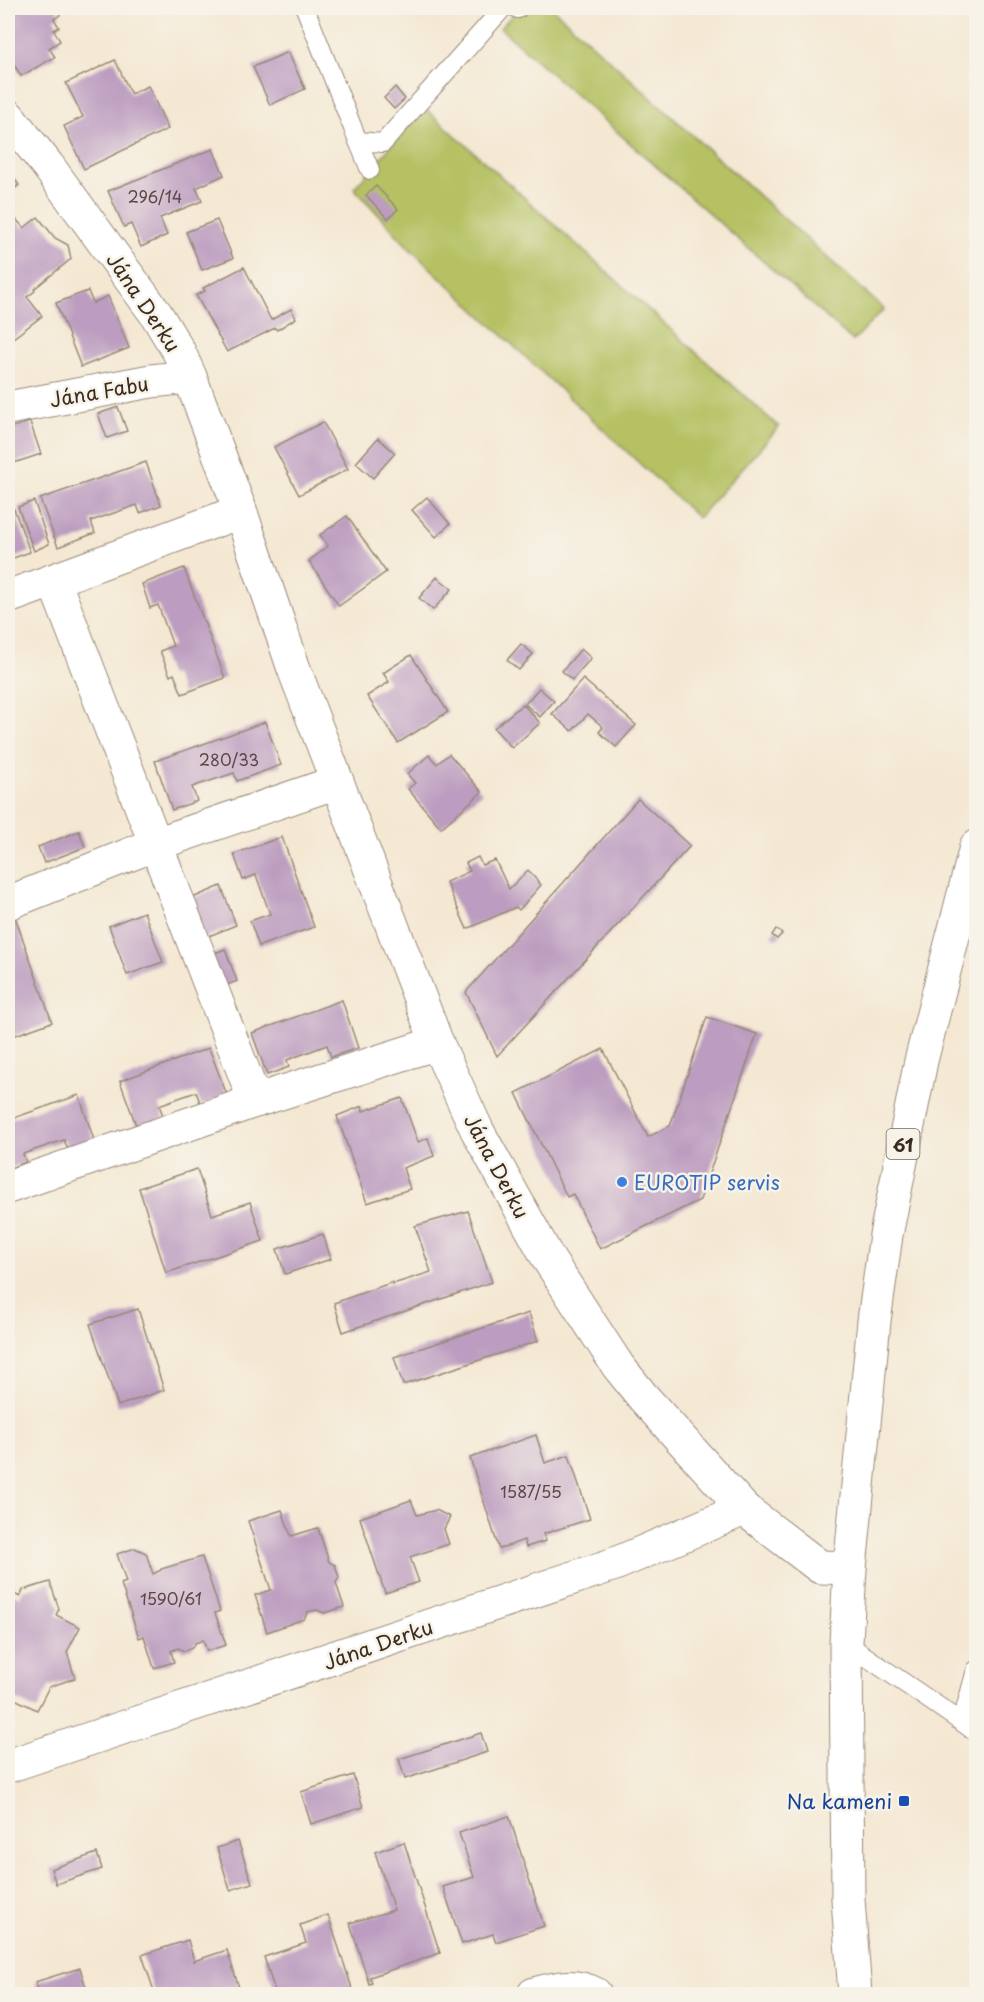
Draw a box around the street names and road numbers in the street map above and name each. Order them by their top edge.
street label: Jána Derku [100,246,188,358]
street label: Jána Fabu [47,368,151,414]
street label: Jána Derku [457,1109,537,1223]
road number: 61 [886,1129,920,1159]
street label: Jána Derku [319,1611,437,1677]

